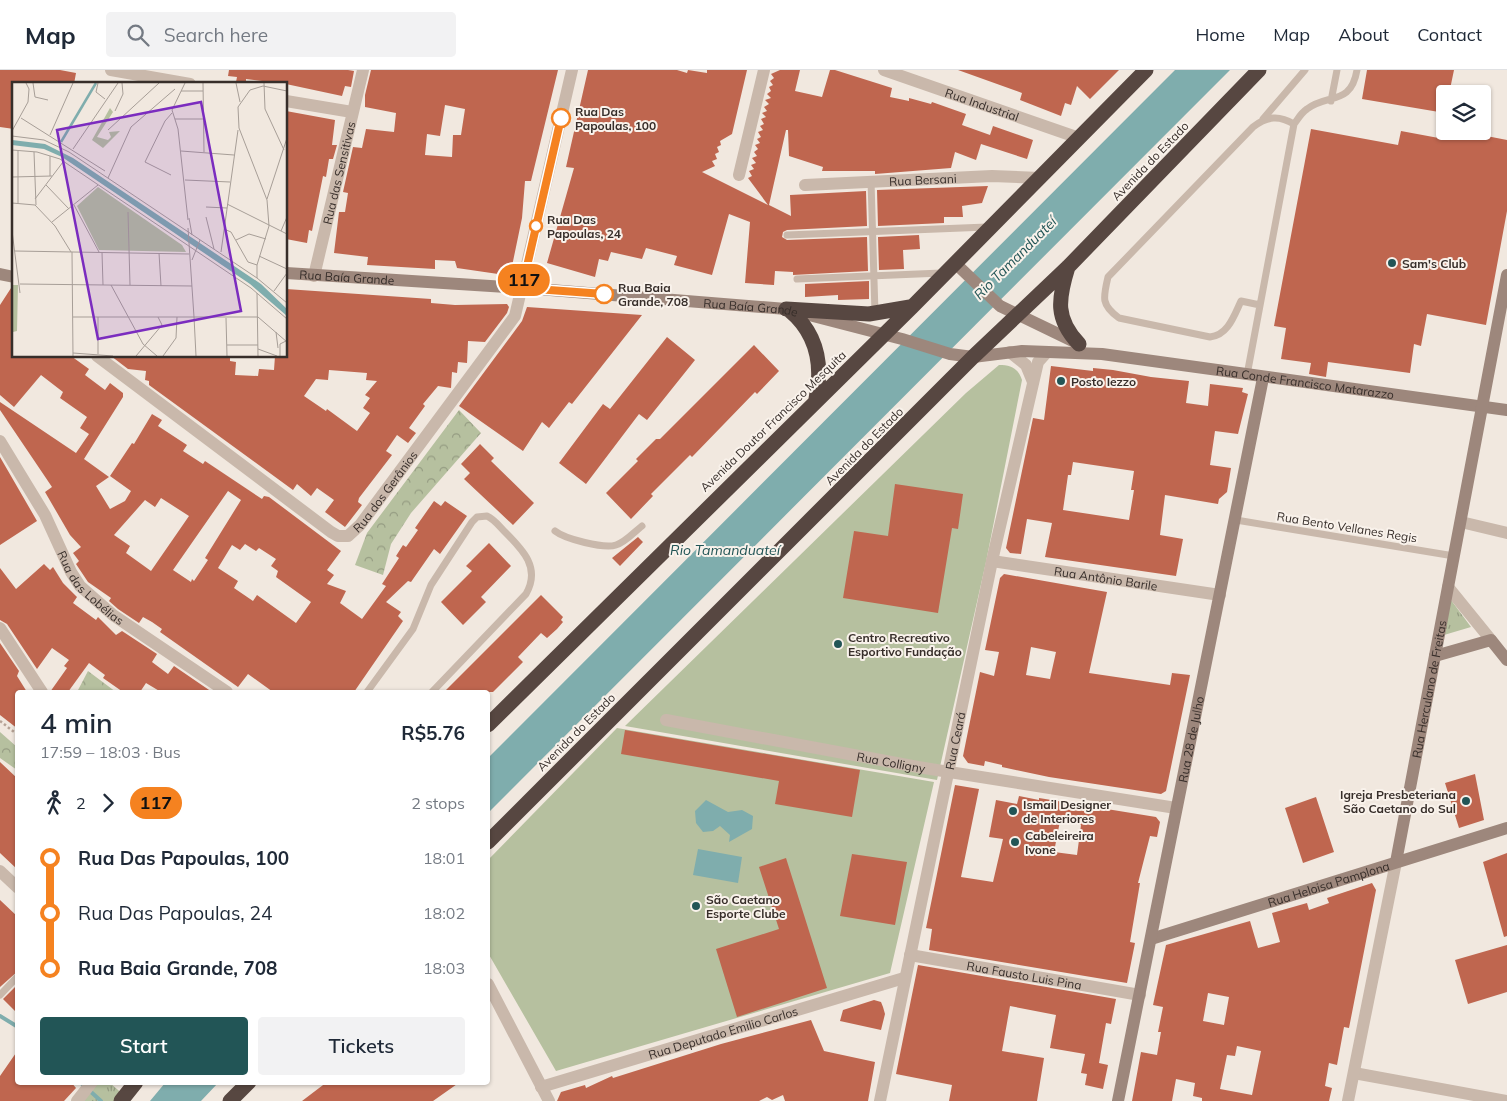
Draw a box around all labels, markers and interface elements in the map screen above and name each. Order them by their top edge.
search box [106,12,456,57]
text: Map [25,20,76,50]
icon: search [124,21,152,49]
text: Search here [164,23,268,47]
text: Home [1195,23,1245,46]
text: Map [1273,23,1310,46]
text: About [1338,23,1389,46]
text: Contact [1417,23,1482,46]
inset map [12,82,288,358]
street label: Rua Industrial [943,84,1021,124]
map controls [1436,85,1491,140]
button: layers [1436,85,1491,140]
place label: Rua Das Papoulas, 100 [575,104,656,133]
marker: Rua Das Papoulas, 100 [551,108,571,128]
street label: Avenida do Estado [1108,118,1192,204]
street label: Rua das Sensitivas [319,120,358,226]
street label: Rua Bersani [889,170,957,188]
water label: Rio Tamanduateí [970,211,1062,303]
place label: Rua Das Papoulas, 24 [547,212,621,241]
marker: Rua Das Papoulas, 24 [529,219,543,233]
place label: Sam's Club [1402,256,1466,271]
marker: Sam's Club [1386,257,1398,269]
line badge: 117 [495,264,553,296]
street label: Rua Baía Grande [299,266,395,287]
text: 117 [508,268,540,291]
place label: Rua Baia Grande, 708 [618,280,688,309]
marker: Rua Baia Grande, 708 [594,284,614,304]
street label: Rua Baía Grande [703,295,800,319]
street label: Avenida Doutor Francisco Mesquita [697,347,849,495]
street label: Rua Conde Francisco Matarazzo [1215,362,1395,402]
place label: Posto Iezzo [1071,374,1136,389]
marker: Posto Iezzo [1055,375,1067,387]
street label: Avenida do Estado [822,404,906,488]
street label: Rua dos Gerânios [350,447,420,535]
street label: Rua Bento Vellanes Regis [1276,508,1418,546]
water label: Rio Tamanduateí [670,541,783,559]
street label: Rua das Lobélias [55,548,127,628]
street label: Rua Antônio Barile [1053,563,1158,593]
street label: Rua Herculano de Freitas [1408,619,1449,759]
place label: Centro Recreativo Esportivo Fundação [848,630,962,659]
marker: Centro Recreativo Esportivo Fundação [832,638,844,650]
street label: Avenida do Estado [534,690,618,774]
street label: Rua 28 de Julho [1175,695,1207,784]
text: 4 min [40,705,113,740]
street label: Rua Ceará [941,710,968,771]
text: R$5.76 [401,721,465,745]
text: 17:59 – 18:03 · Bus [40,742,181,762]
street label: Rua Colligny [856,748,927,776]
place label: Igreja Presbeteriana São Caetano do Sul [1340,787,1456,816]
icon: walk [40,789,68,817]
icon: forward [94,789,122,817]
text: 117 [140,791,172,814]
text: 2 [76,793,86,813]
text: 2 stops [411,793,465,813]
marker: Igreja Presbeteriana São Caetano do Sul [1460,795,1472,807]
place label: Ismail Designer de Interiores [1023,797,1111,826]
marker: Ismail Designer de Interiores [1007,805,1019,817]
place label: Cabeleireira Ivone [1025,828,1094,857]
marker: Cabeleireira Ivone [1009,836,1021,848]
text: Rua Das Papoulas, 100 [78,846,289,870]
text: 18:01 [423,848,465,868]
street label: Rua Heloisa Pamplona [1266,858,1391,910]
place label: São Caetano Esporte Clube [706,892,786,921]
marker: São Caetano Esporte Clube [690,900,702,912]
text: Rua Das Papoulas, 24 [78,901,272,925]
text: 18:02 [423,903,465,923]
text: Rua Baia Grande, 708 [78,956,277,980]
text: 18:03 [423,958,465,978]
street label: Rua Fausto Luis Pina [966,958,1083,992]
street label: Rua Deputado Emilio Carlos [646,1003,800,1062]
button: Start [40,1017,248,1075]
button: Tickets [258,1017,465,1075]

